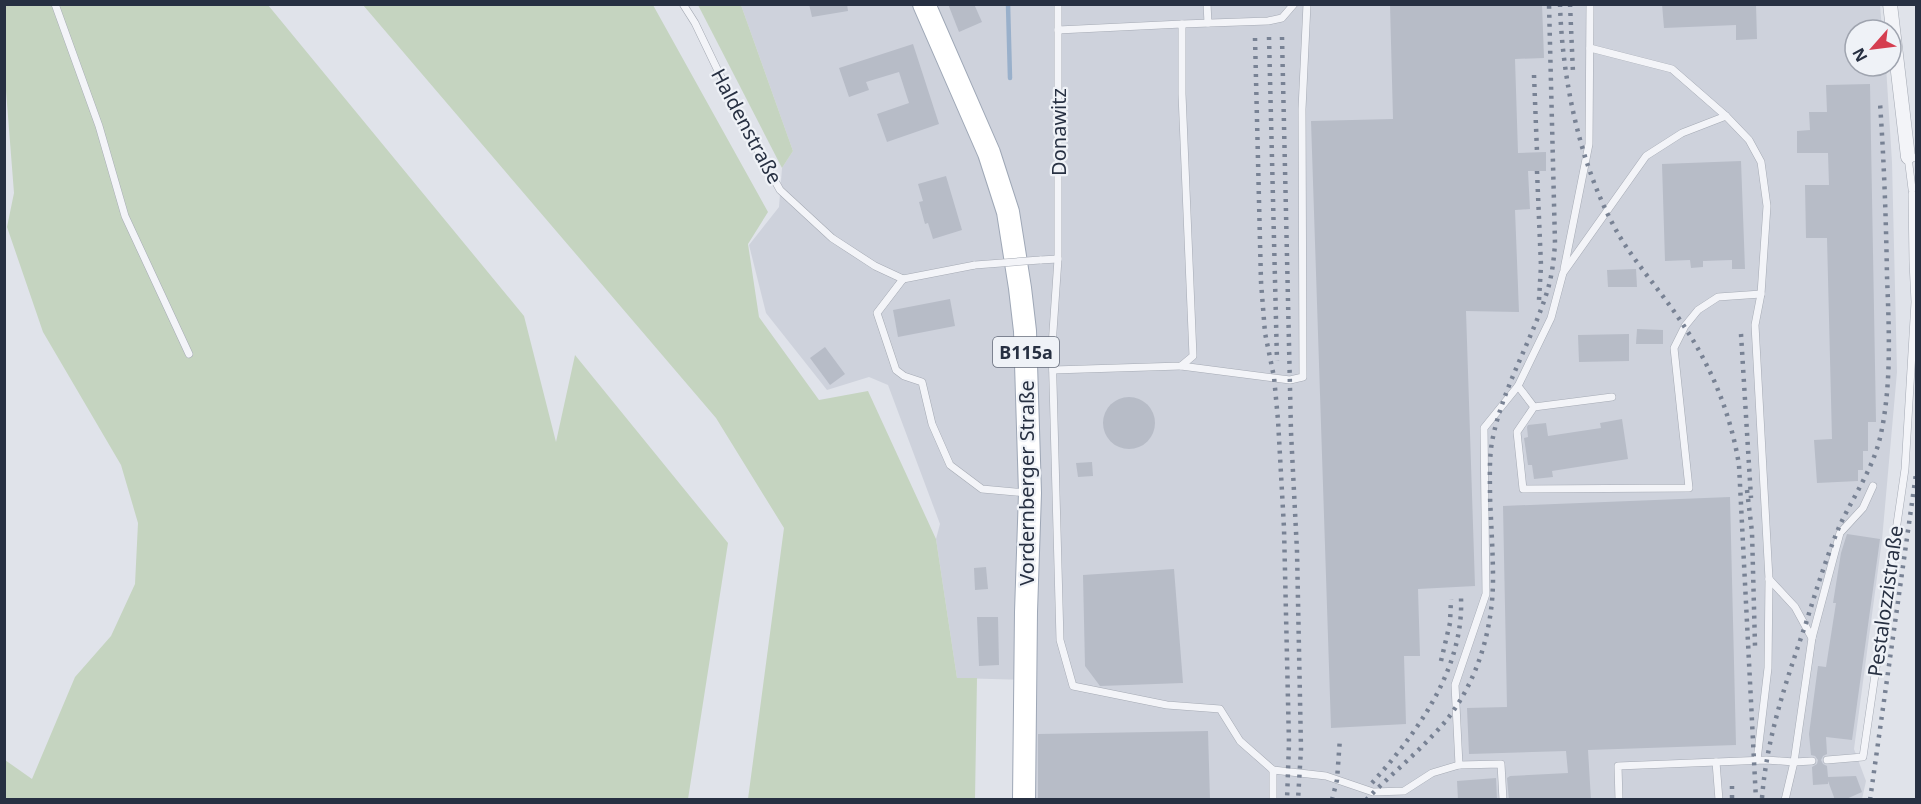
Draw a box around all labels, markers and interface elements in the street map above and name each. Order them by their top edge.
north arrow [1843,18,1903,78]
text: N [1847,44,1873,66]
street label: Haldenstraße [705,64,789,188]
street label: Donawitz [1045,88,1072,176]
road number: B115a [993,337,1059,367]
street label: Vordernberger Straße [1013,380,1040,586]
street label: Pestalozzistraße [1861,524,1909,678]

